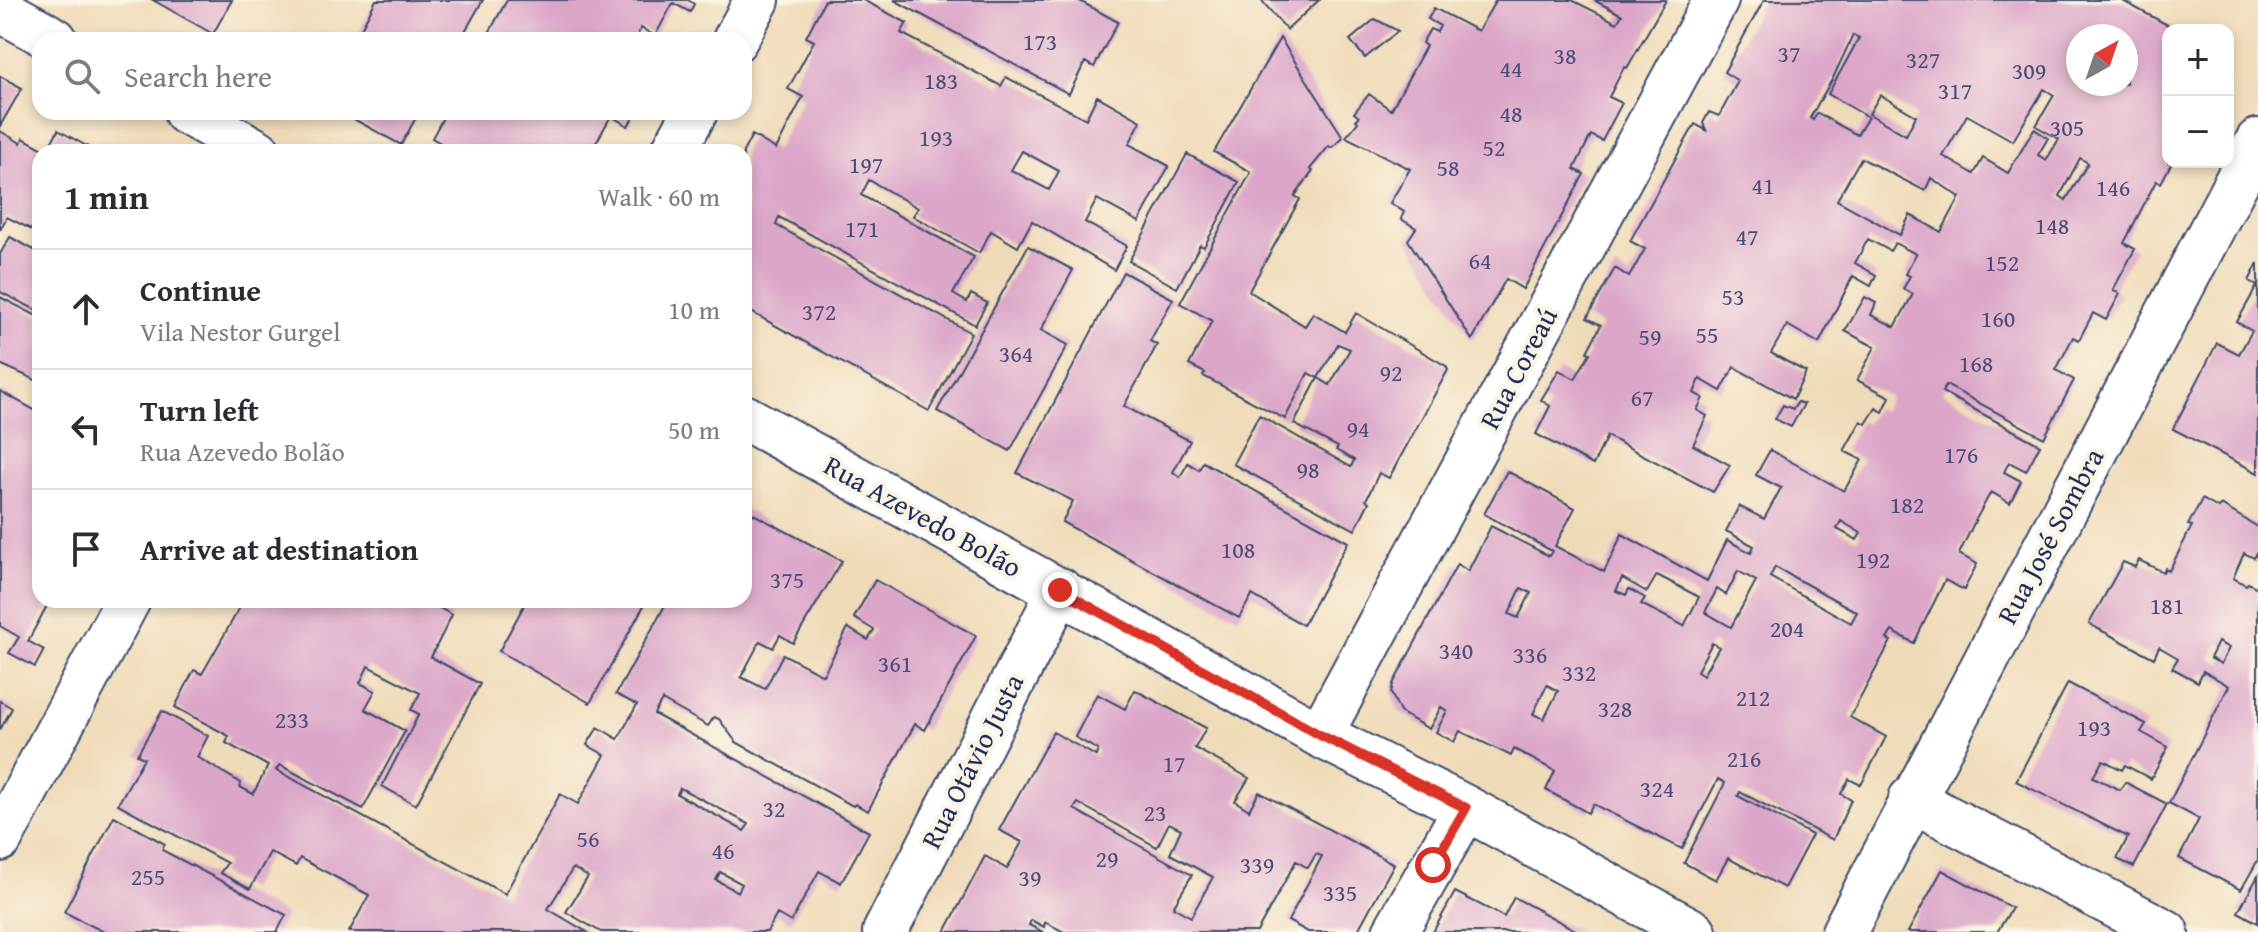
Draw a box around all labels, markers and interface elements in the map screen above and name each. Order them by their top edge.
house number: 173 [1023,24,1057,59]
north arrow [2066,24,2138,96]
map controls [2162,24,2234,168]
button: + [2162,24,2234,96]
search box [32,32,752,120]
house number: 37 [1777,36,1801,71]
house number: 38 [1553,38,1577,73]
house number: 327 [1906,42,1940,77]
house number: 44 [1499,51,1523,86]
house number: 309 [2012,53,2046,88]
icon: search [60,54,104,98]
text: Search here [124,54,272,98]
house number: 183 [924,63,958,98]
house number: 317 [1938,73,1972,108]
house number: 48 [1499,96,1523,131]
button: − [2162,96,2234,168]
house number: 305 [2050,110,2084,145]
house number: 193 [919,120,953,155]
house number: 52 [1482,130,1506,165]
house number: 197 [849,147,883,182]
house number: 58 [1436,150,1460,185]
house number: 41 [1751,168,1775,203]
house number: 146 [2096,170,2130,205]
text: 1 min [64,172,149,221]
text: Walk · 60 m [598,177,720,216]
house number: 148 [2035,208,2069,243]
house number: 171 [845,211,879,246]
house number: 47 [1735,219,1759,254]
house number: 64 [1468,243,1492,278]
house number: 152 [1985,245,2019,280]
text: Continue [140,268,261,312]
house number: 53 [1721,279,1745,314]
icon: ahead [64,287,108,331]
text: 10 m [668,290,720,329]
house number: 372 [802,294,836,329]
street label: Rua Coreaú [1468,300,1567,436]
house number: 160 [1981,301,2015,336]
text: Vila Nestor Gurgel [140,312,341,351]
house number: 55 [1695,317,1719,352]
house number: 59 [1638,319,1662,354]
house number: 364 [999,336,1033,371]
house number: 168 [1959,346,1993,381]
house number: 92 [1379,355,1403,390]
house number: 67 [1630,380,1654,415]
text: Turn left [140,388,259,432]
icon: left [64,407,108,451]
text: 50 m [668,410,720,449]
house number: 94 [1346,411,1370,446]
text: Rua Azevedo Bolão [140,432,345,471]
house number: 176 [1944,437,1978,472]
street label: Rua José Sombra [1986,440,2114,631]
street label: Rua Azevedo Bolão [817,444,1030,587]
house number: 98 [1296,452,1320,487]
house number: 182 [1890,487,1924,522]
icon: arrive [64,527,108,571]
text: Arrive at destination [140,527,418,571]
house number: 108 [1221,532,1255,567]
house number: 192 [1856,542,1890,577]
house number: 375 [770,562,804,597]
route end [1042,572,1078,608]
house number: 181 [2150,588,2184,623]
house number: 204 [1770,611,1804,646]
house number: 340 [1439,633,1473,668]
house number: 336 [1513,637,1547,672]
house number: 361 [878,646,912,681]
house number: 332 [1562,655,1596,690]
street label: Rua Otávio Justa [910,666,1034,855]
house number: 212 [1736,680,1770,715]
house number: 328 [1598,691,1632,726]
house number: 233 [275,702,309,737]
house number: 193 [2077,710,2111,745]
house number: 216 [1727,741,1761,776]
house number: 17 [1162,746,1186,781]
house number: 324 [1640,771,1674,806]
house number: 32 [762,791,786,826]
house number: 23 [1143,795,1167,830]
house number: 56 [576,821,600,856]
house number: 46 [711,833,735,868]
house number: 29 [1095,841,1119,876]
house number: 339 [1240,847,1274,882]
route start [1415,847,1451,883]
house number: 255 [131,859,165,894]
house number: 39 [1018,860,1042,895]
house number: 335 [1323,875,1357,910]

